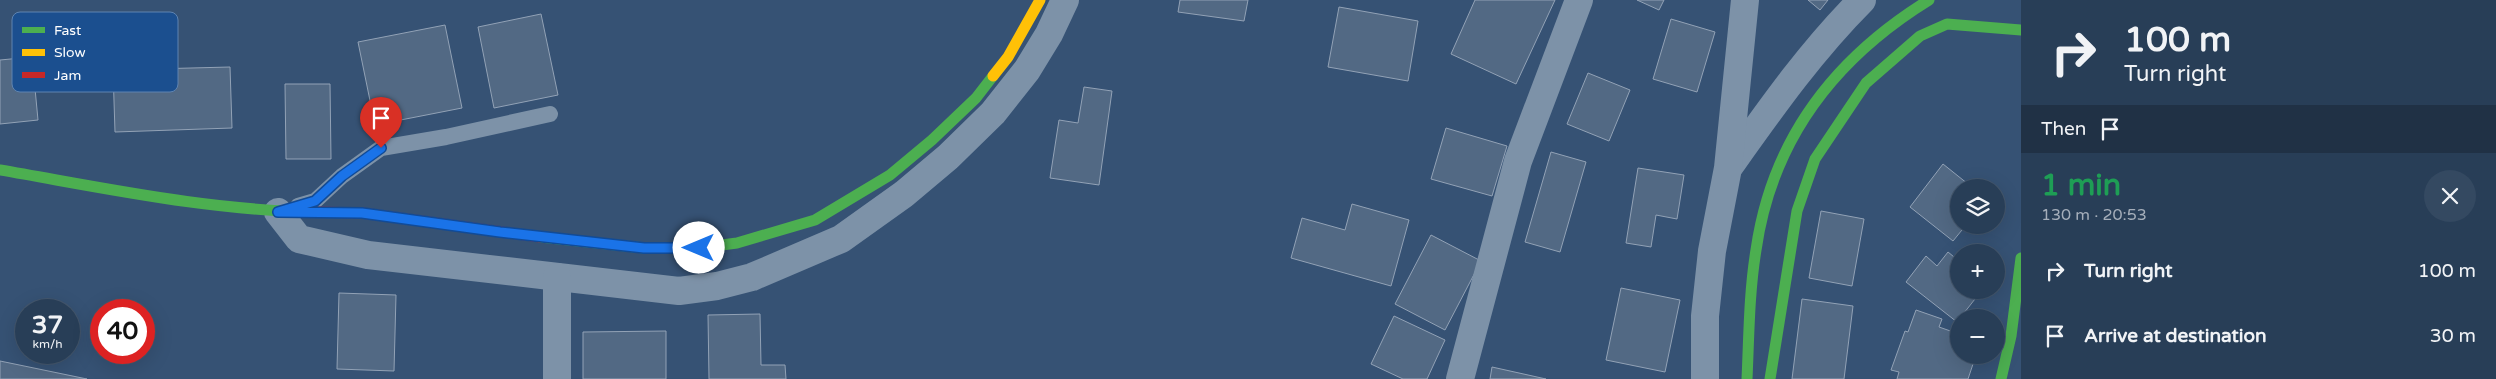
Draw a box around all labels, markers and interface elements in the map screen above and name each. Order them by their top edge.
legend [12,12,178,92]
text: 100 m [2124,19,2231,61]
icon: right [2041,20,2106,85]
text: Fast [54,22,82,39]
text: Slow [54,44,86,61]
text: Turn right [2124,61,2226,87]
text: Jam [54,67,81,84]
pin [360,97,402,148]
icon: arrive [367,104,395,132]
icon: arrive [2096,115,2124,143]
text: Then [2041,118,2086,140]
text: 1 min [2041,167,2121,204]
button: close [2424,170,2476,222]
map controls [1950,179,2005,364]
button: layers [1950,179,2005,234]
text: 130 m · 20:53 [2041,205,2147,225]
position arrow [672,221,724,273]
button: + [1950,244,2005,299]
icon: right [2041,257,2069,285]
text: Turn right [2084,260,2172,282]
text: 100 m [2418,260,2476,282]
speed limit sign: 40 [90,299,155,364]
button: − [1950,309,2005,364]
text: 37 [32,310,63,340]
icon: arrive [2041,322,2069,350]
text: Arrive at destination [2084,325,2267,347]
text: 30 m [2430,325,2476,347]
text: km/h [32,337,63,351]

